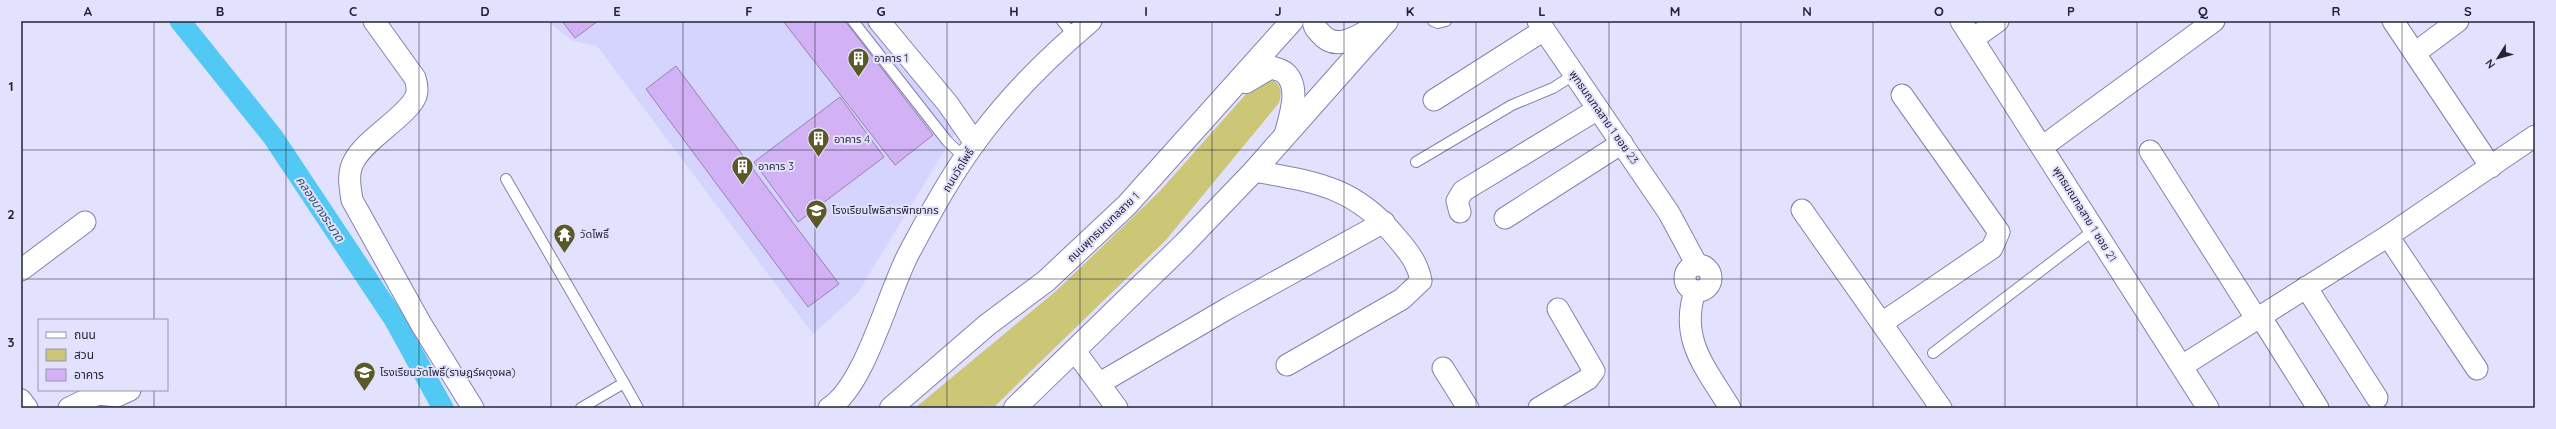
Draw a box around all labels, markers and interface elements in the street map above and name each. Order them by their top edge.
text: A [84,3,93,19]
text: B [216,3,224,19]
text: C [349,3,357,19]
text: D [480,3,490,19]
text: E [613,3,621,19]
text: F [745,3,753,19]
text: G [876,3,886,19]
text: H [1009,3,1019,19]
text: I [1144,3,1148,19]
text: J [1274,3,1282,19]
text: K [1406,3,1415,19]
text: L [1538,3,1546,19]
text: M [1670,3,1680,19]
text: N [1802,3,1812,19]
text: O [1934,3,1944,19]
text: P [2067,3,2075,19]
text: Q [2198,3,2209,19]
text: R [2332,3,2341,19]
text: S [2464,3,2472,19]
north arrow [2478,38,2518,78]
building icon: อาคาร 1 [845,45,871,78]
place label: อาคาร 1 [874,51,908,65]
text: N [2482,57,2498,71]
street label: พุทธมณฑลสาย 1 ซอย 23 [1566,67,1642,167]
text: 1 [8,78,14,94]
building icon: อาคาร 4 [806,126,832,159]
place label: อาคาร 4 [834,132,870,146]
street label: ถนนวัดโพธิ์ [939,145,977,195]
building icon: อาคาร 3 [729,153,755,186]
place label: อาคาร 3 [758,159,794,173]
street label: พุทธมณฑลสาย 1 ซอย 21 [2050,164,2120,264]
water label: คลองบางระมาด [293,173,348,245]
street label: ถนนพุทธมณฑลสาย 1 [1064,189,1142,265]
school or university icon: โรงเรียนโพธิสารพิทยากร [803,197,829,230]
place label: โรงเรียนโพธิสารพิทยากร [832,203,939,217]
text: 2 [7,206,15,222]
temple icon: วัดโพธิ์ [551,221,577,254]
place label: วัดโพธิ์ [580,227,609,241]
legend [38,319,168,391]
text: ถนน [74,327,96,342]
text: 3 [8,334,15,350]
text: สวน [74,347,94,362]
school or university icon: โรงเรียนวัดโพธิ์(ราษฎร์ผดุงผล) [351,359,377,392]
place label: โรงเรียนวัดโพธิ์(ราษฎร์ผดุงผล) [380,365,516,379]
text: อาคาร [74,367,104,382]

